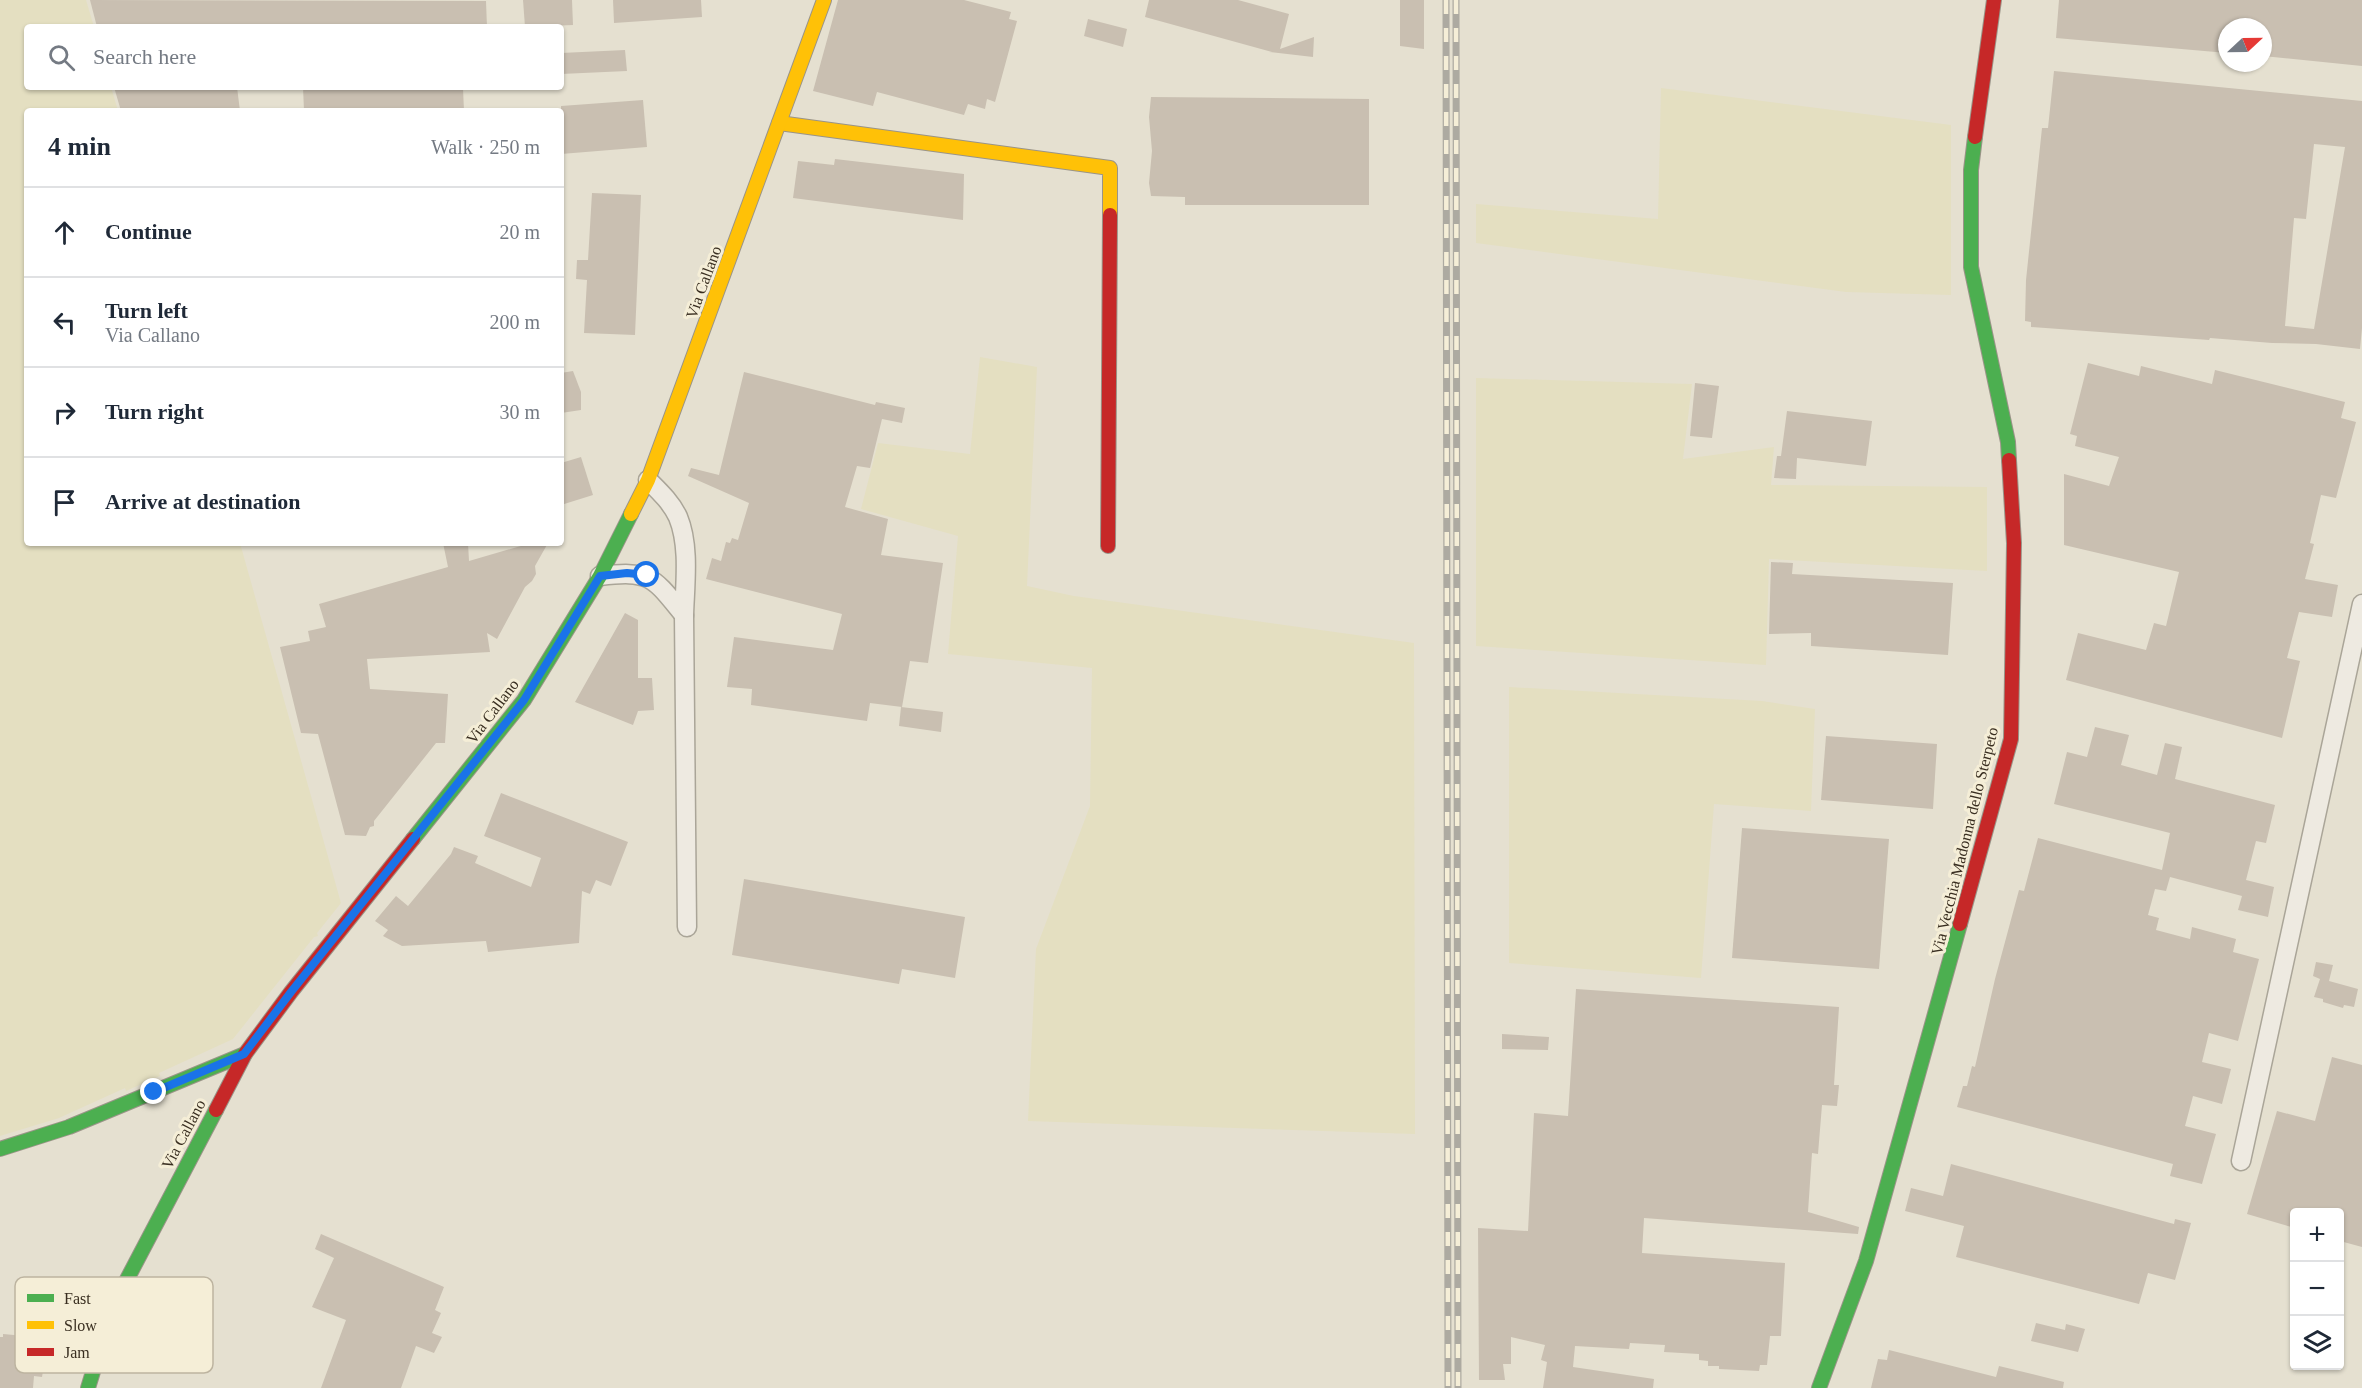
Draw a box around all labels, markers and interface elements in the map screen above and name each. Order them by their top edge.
north arrow [2218,18,2272,72]
search box [24,24,564,90]
icon: search [45,41,78,74]
text: Search here [93,44,196,69]
text: 4 min [48,132,111,161]
text: Walk · 250 m [431,136,540,158]
icon: ahead [48,216,81,249]
text: Continue [105,219,192,244]
text: 20 m [499,221,540,243]
street label: Via Callano [683,244,724,321]
text: Turn left [105,298,188,323]
icon: left [48,306,81,339]
text: 200 m [489,311,540,333]
text: Via Callano [105,324,200,346]
icon: right [48,396,81,429]
text: Turn right [105,399,204,424]
text: 30 m [499,401,540,423]
icon: arrive [48,486,81,519]
text: Arrive at destination [105,489,301,514]
route start [633,561,659,587]
street label: Via Callano [463,676,522,747]
street label: Via Vecchia Madonna dello Sterpeto [1928,725,2002,957]
route end [140,1078,166,1104]
street label: Via Callano [158,1097,209,1172]
map controls [2290,1208,2344,1370]
button: + [2290,1208,2344,1262]
button: − [2290,1262,2344,1316]
legend [15,1277,213,1373]
text: Fast [64,1290,91,1307]
button: layers [2290,1316,2344,1370]
text: Slow [64,1317,97,1334]
text: Jam [64,1344,90,1361]

